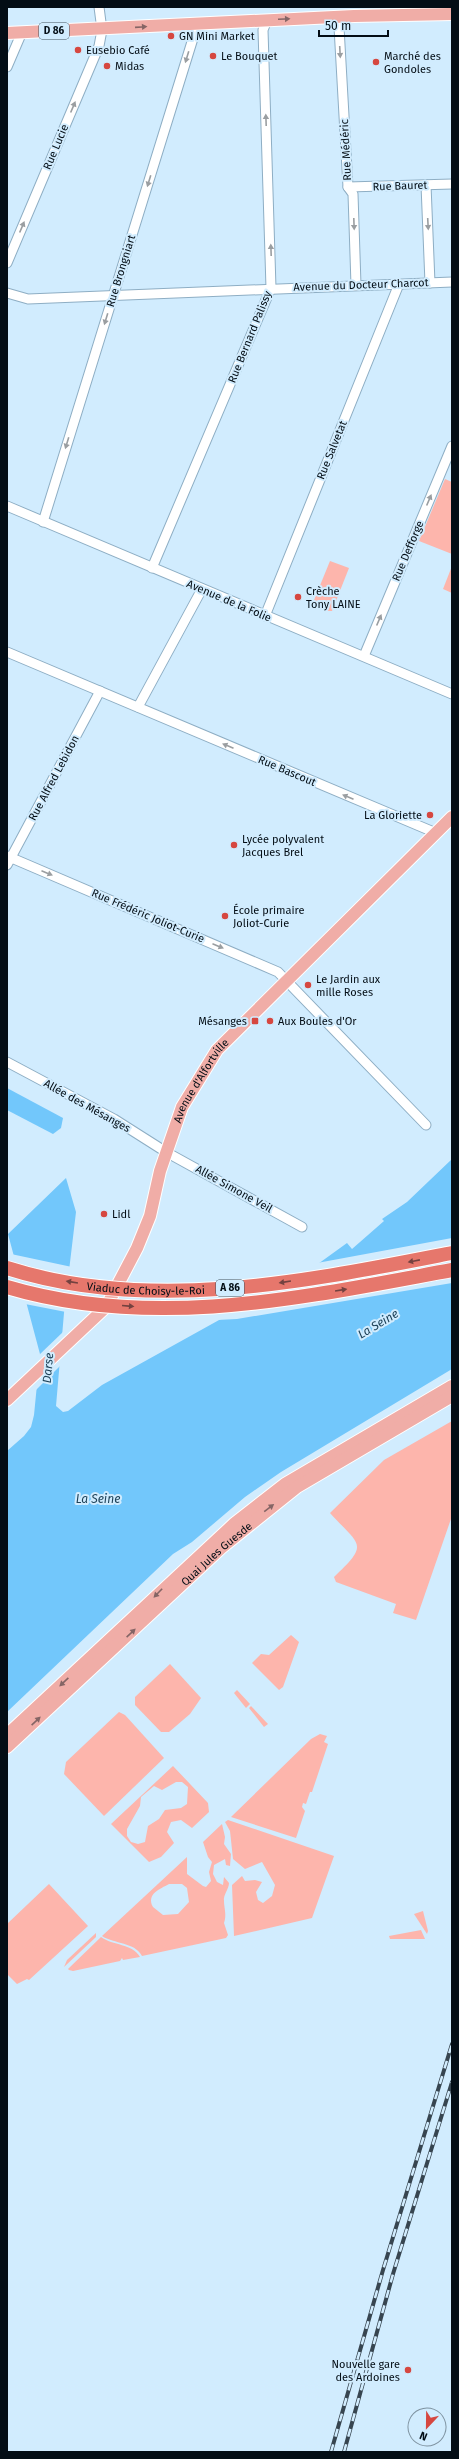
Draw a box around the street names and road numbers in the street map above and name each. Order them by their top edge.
road number: D 86 [39,23,69,39]
street label: Rue Médéric [338,119,354,181]
street label: Rue Lucie [41,122,71,172]
street label: Rue Bauret [372,179,428,193]
street label: Rue Brongniart [104,233,138,309]
street label: Avenue du Docteur Charcot [293,276,429,294]
street label: Rue Bernard Palissy [226,289,275,385]
street label: Rue Salvetat [314,419,350,481]
street label: Rue Defforge [389,519,427,583]
street label: Avenue de la Folie [185,577,273,625]
street label: Rue Alfred Lebidon [26,733,82,823]
street label: Rue Bascout [256,753,318,789]
street label: Rue Frédéric Joliot-Curie [90,886,206,946]
street label: Avenue d'Alfortville [171,1036,231,1124]
street label: Allée des Mésanges [41,1077,133,1135]
street label: Allée Simone Veil [193,1162,275,1216]
street label: Viaduc de Choisy-le-Roi [86,1279,205,1297]
road number: A 86 [216,1280,244,1296]
street label: Quai Jules Guesde [178,1519,255,1588]

